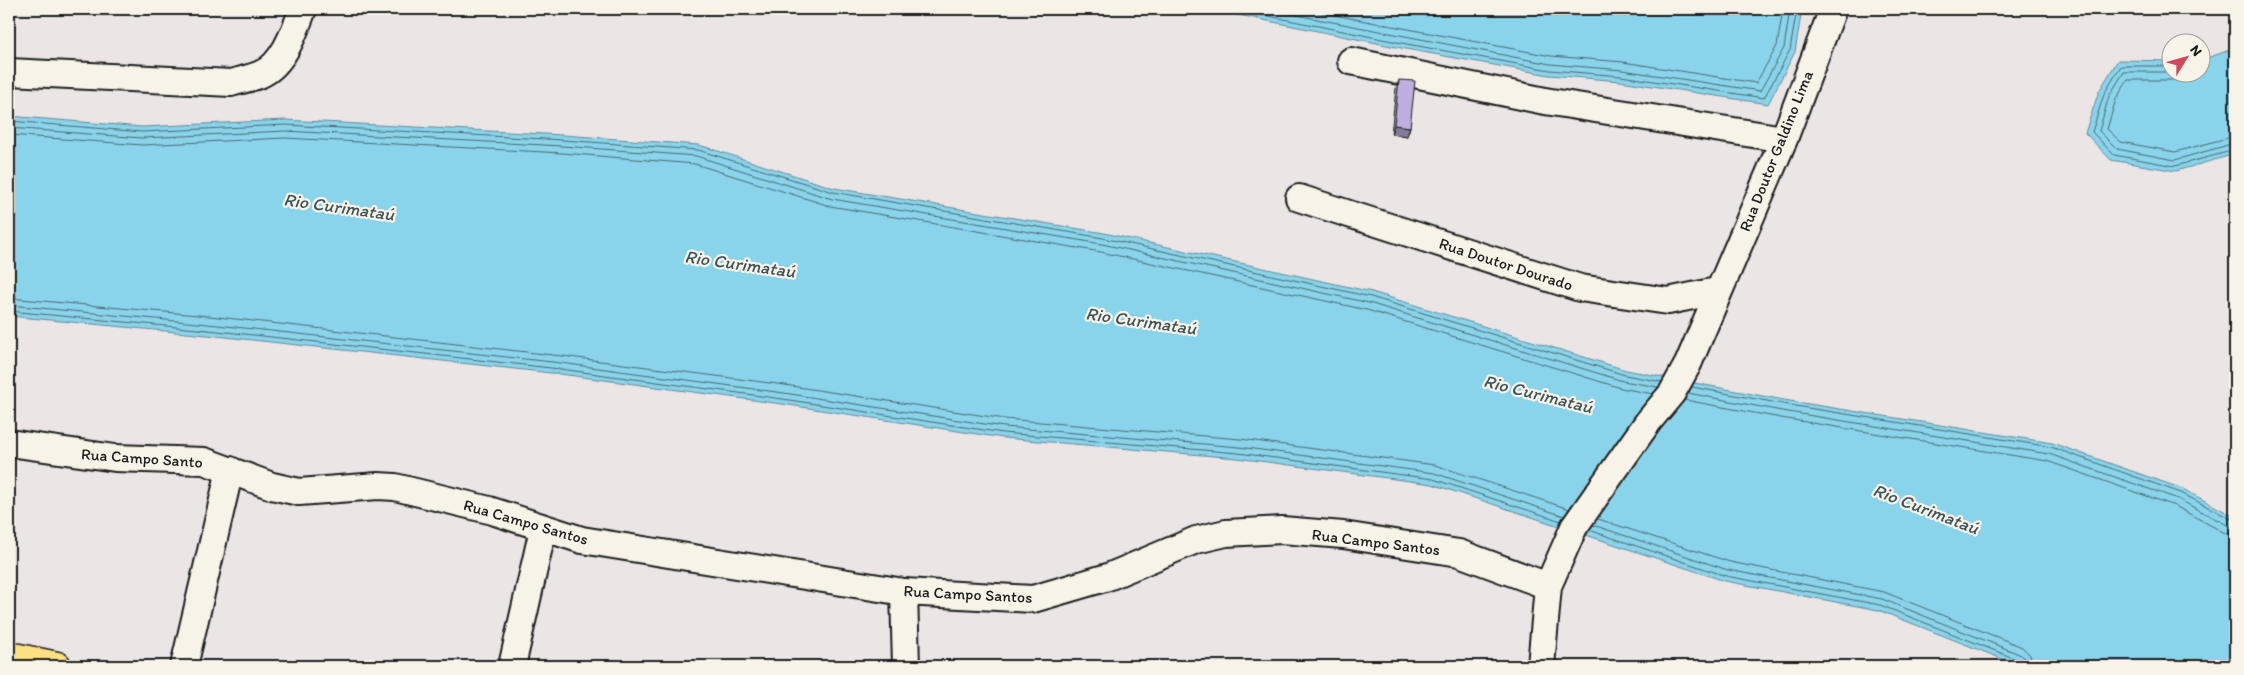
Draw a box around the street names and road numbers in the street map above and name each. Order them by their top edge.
street label: Rua Doutor Galdino Lima [1735,67,1817,234]
street label: Rua Doutor Dourado [1437,233,1575,295]
street label: Rua Campo Santo [81,444,203,472]
street label: Rua Campo Santos [461,495,591,549]
street label: Rua Campo Santos [1311,525,1441,559]
street label: Rua Campo Santos [903,581,1033,607]

